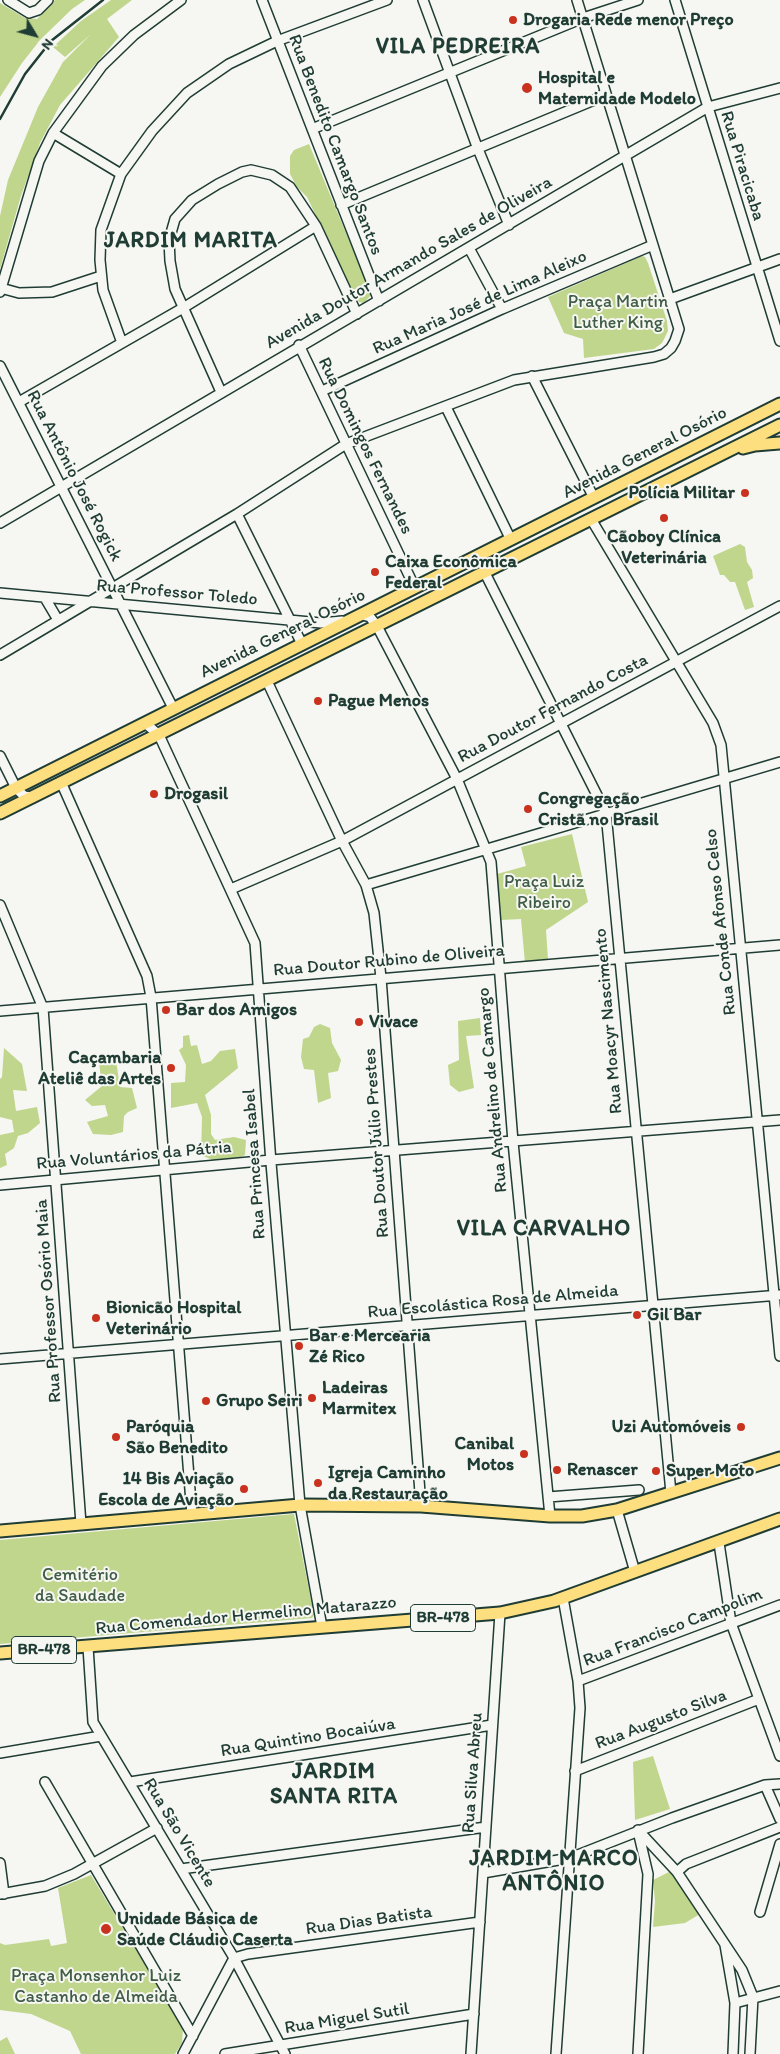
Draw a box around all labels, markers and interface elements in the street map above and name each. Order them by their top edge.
place label: Drogaria Rede menor Preço [523,9,734,31]
north arrow [10,10,60,60]
marker: Drogaria Rede menor Preço [507,14,519,26]
street label: Rua Benedito Camargo Santos [283,32,387,258]
district label: VILA PEDREIRA [374,34,542,60]
text: N [38,35,57,53]
place label: Hospital e Maternidade Modelo [538,67,696,110]
marker: Hospital e Maternidade Modelo [520,81,534,95]
street label: Rua Piracicaba [715,109,769,223]
street label: Avenida Doutor Armando Sales de Oliveira [262,172,556,354]
district label: JARDIM MARITA [104,228,278,254]
street label: Rua Maria José de Lima Aleixo [369,246,591,360]
park label: Praça Martin Luther King [568,291,668,334]
street label: Rua Domingos Fernandes [313,354,417,538]
street label: Rua Antônio José Rogick [21,387,127,565]
street label: Avenida General Osório [559,402,731,504]
place label: Polícia Militar [628,482,735,504]
marker: Polícia Militar [739,487,751,499]
marker: Cãoboy Clínica Veterinária [658,512,670,524]
place label: Cãoboy Clínica Veterinária [607,526,721,568]
place label: Caixa Econômica Federal [385,551,517,594]
marker: Caixa Econômica Federal [369,566,381,578]
street label: Rua Professor Toledo [95,575,259,611]
street label: Avenida General Osório [197,585,369,683]
street label: Rua Doutor Fernando Costa [454,650,652,768]
place label: Pague Menos [328,690,429,712]
marker: Pague Menos [312,695,324,707]
place label: Drogasil [164,783,228,805]
marker: Drogasil [148,788,160,800]
place label: Congregação Cristã no Brasil [538,788,659,831]
marker: Congregação Cristã no Brasil [522,803,534,815]
street label: Rua Conde Afonso Celso [700,828,742,1016]
park label: Praça Luiz Ribeiro [504,871,584,914]
street label: Rua Moacyr Nascimento [590,927,628,1115]
street label: Rua Doutor Rubino de Oliveira [272,940,506,982]
street label: Rua Andrelino de Camargo [473,987,513,1193]
place label: Bar dos Amigos [176,999,297,1021]
marker: Bar dos Amigos [160,1004,172,1016]
place label: Vivace [369,1011,418,1033]
marker: Vivace [353,1016,365,1028]
place label: Caçambaria Ateliê das Artes [38,1047,161,1090]
street label: Rua Doutor Júlio Prestes [360,1047,394,1239]
marker: Caçambaria Ateliê das Artes [165,1062,177,1074]
street label: Rua Princesa Isabel [239,1088,271,1240]
street label: Rua Voluntários da Pátria [36,1137,232,1175]
street label: Rua Professor Osório Maia [31,1198,67,1404]
district label: VILA CARVALHO [455,1216,633,1242]
street label: Rua Escolástica Rosa de Almeida [367,1280,619,1324]
place label: Bionicão Hospital Veterinário [106,1297,241,1340]
place label: Gil Bar [647,1304,701,1326]
marker: Gil Bar [631,1309,643,1321]
marker: Bionicão Hospital Veterinário [90,1312,102,1324]
place label: Bar e Mercearia Zé Rico [309,1325,430,1368]
marker: Bar e Mercearia Zé Rico [293,1340,305,1352]
place label: Ladeiras Marmitex [322,1377,396,1420]
place label: Grupo Seiri [216,1390,303,1412]
marker: Ladeiras Marmitex [306,1392,318,1404]
marker: Grupo Seiri [200,1395,212,1407]
place label: Paróquia São Benedito [126,1416,228,1458]
place label: Uzi Automóveis [612,1416,731,1438]
marker: Uzi Automóveis [735,1421,747,1433]
marker: Paróquia São Benedito [110,1431,122,1443]
place label: Canibal Motos [454,1433,514,1476]
marker: Canibal Motos [518,1448,530,1460]
place label: Renascer [567,1459,638,1481]
place label: Super Moto [666,1460,754,1482]
place label: Igreja Caminho da Restauração [328,1462,448,1505]
marker: Renascer [551,1464,563,1476]
marker: Super Moto [650,1465,662,1477]
place label: 14 Bis Aviação Escola de Aviação [98,1468,234,1510]
marker: Igreja Caminho da Restauração [312,1477,324,1489]
marker: 14 Bis Aviação Escola de Aviação [238,1483,250,1495]
park label: Cemitério da Saudade [35,1564,125,1606]
street label: Rua Francisco Campolim [580,1584,766,1672]
street label: Rua Comendador Hermelino Matarazzo [95,1592,397,1640]
road number: BR-478 [410,1605,476,1632]
road number: BR-478 [12,1636,76,1664]
street label: Rua Augusto Silva [592,1685,730,1755]
street label: Rua Silva Abreu [458,1712,488,1834]
street label: Rua Quintino Bocaiúva [219,1714,397,1762]
district label: JARDIM SANTA RITA [267,1759,401,1810]
street label: Rua São Vicente [138,1774,220,1892]
district label: JARDIM MARCO ANTÔNIO [469,1846,639,1898]
street label: Rua Dias Batista [304,1901,434,1941]
place label: Unidade Básica de Saúde Cláudio Caserta [117,1908,293,1950]
marker: Unidade Básica de Saúde Cláudio Caserta [99,1922,113,1936]
park label: Praça Monsenhor Luiz Castanho de Almeida [11,1965,181,2008]
street label: Rua Miguel Sutil [283,1998,411,2040]

